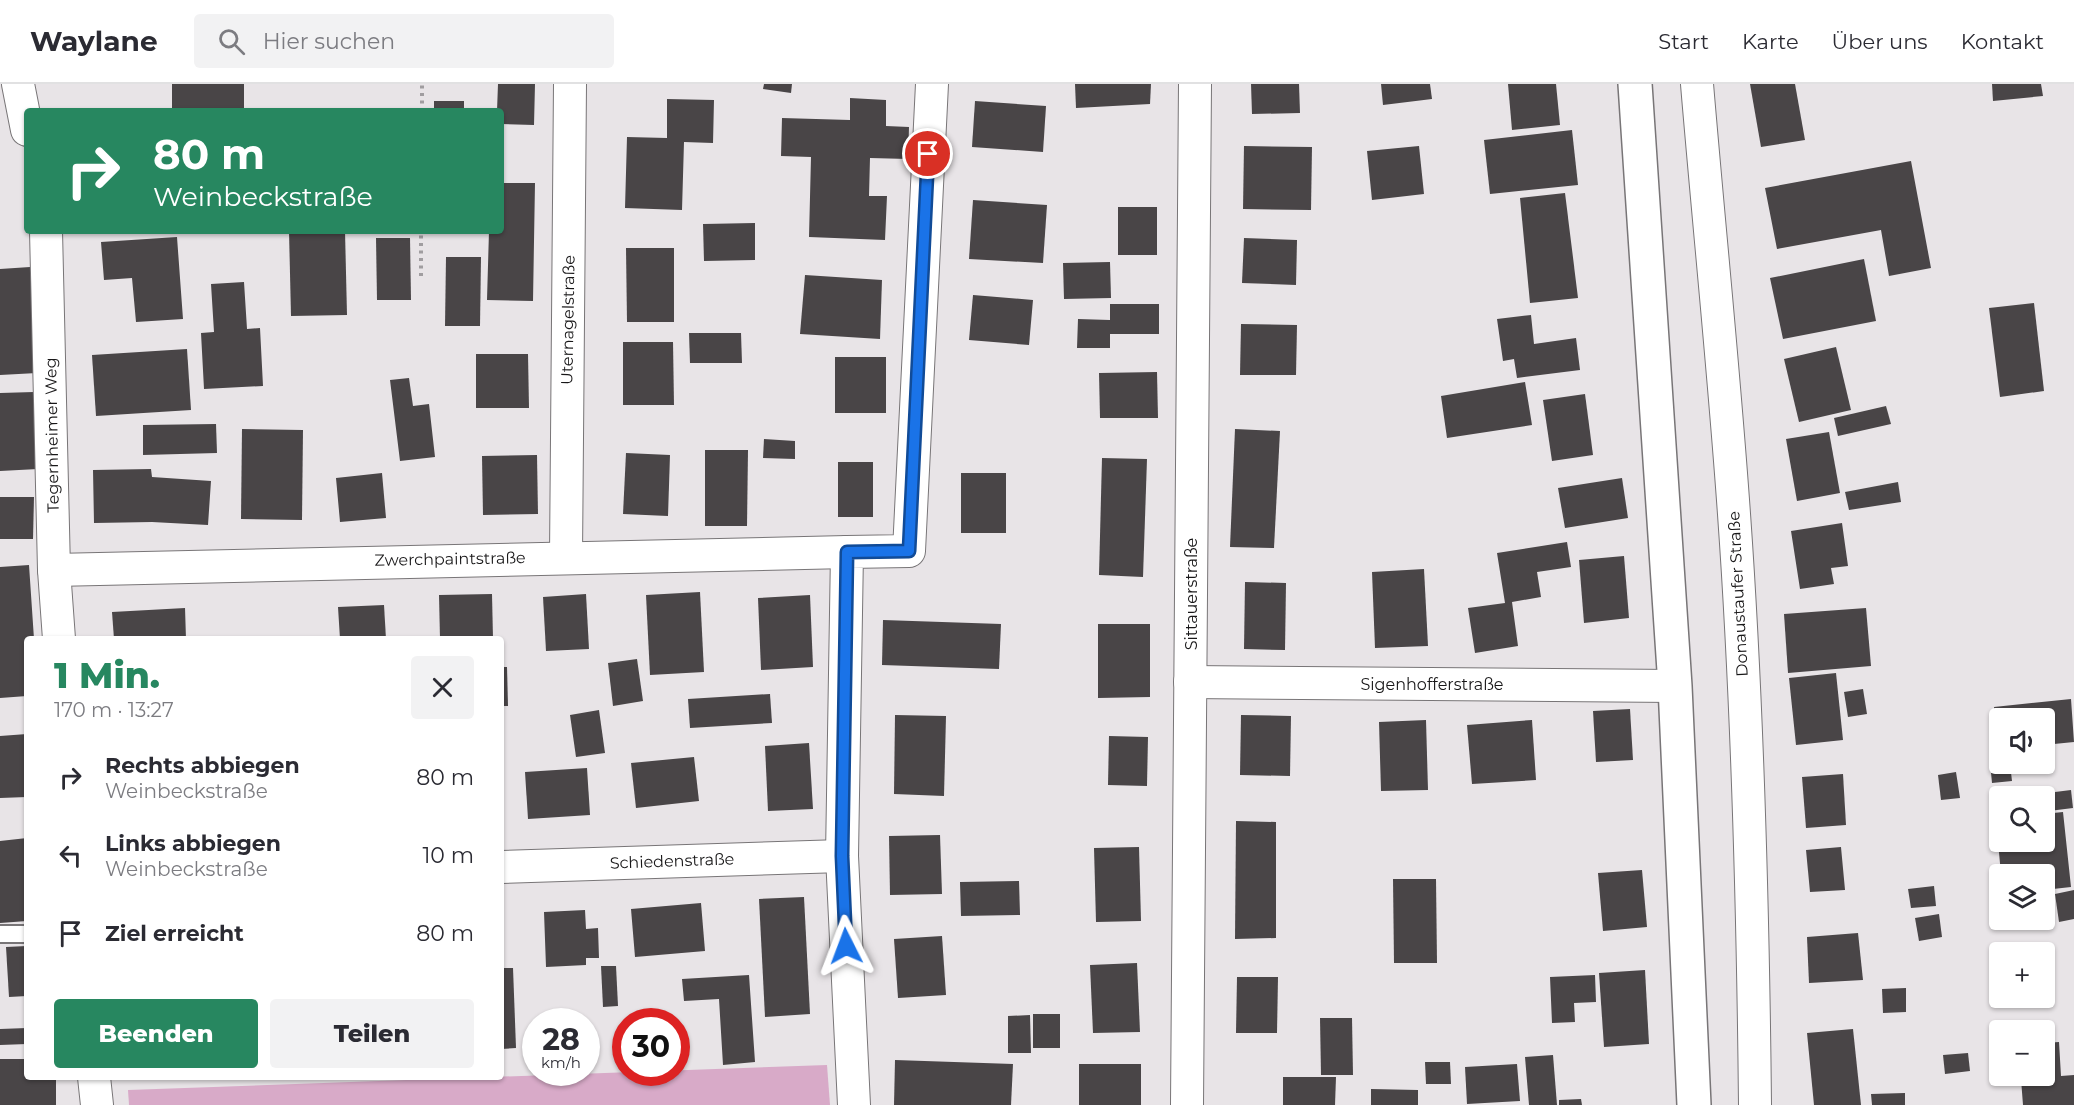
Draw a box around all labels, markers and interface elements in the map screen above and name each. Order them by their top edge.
search box [194,14,614,68]
text: Waylane [30,24,158,58]
icon: search [215,25,248,58]
text: Hier suchen [263,28,395,55]
text: Start [1658,29,1709,54]
text: Karte [1742,29,1799,54]
text: Über uns [1832,29,1928,54]
text: Kontakt [1961,29,2044,54]
text: 80 m [153,128,265,180]
pin [902,128,953,179]
icon: right [54,132,132,210]
icon: arrive [911,137,944,170]
text: Weinbeckstraße [153,180,373,213]
street label: Uternagelstraße [557,255,579,385]
street label: Tegernheimer Weg [41,357,63,513]
street label: Donaustaufer Straße [1724,511,1752,677]
street label: Sittauerstraße [1182,538,1201,650]
street label: Zwerchpaintstraße [374,548,526,570]
text: 1 Min. [54,653,160,697]
button: close [411,656,474,719]
street label: Sigenhofferstraße [1360,675,1504,694]
text: 170 m · 13:27 [54,698,174,722]
map controls [1989,708,2055,1086]
button: sound [1989,708,2055,774]
text: Rechts abbiegen [105,752,300,779]
icon: right [54,761,87,794]
text: 80 m [416,764,474,791]
text: Weinbeckstraße [105,779,268,803]
button: search [1989,786,2055,852]
text: Links abbiegen [105,830,281,857]
icon: left [54,839,87,872]
text: 10 m [422,842,474,869]
street label: Schiedenstraße [609,849,735,873]
text: Weinbeckstraße [105,857,268,881]
button: layers [1989,864,2055,930]
position arrow [814,914,878,978]
icon: arrive [54,917,87,950]
text: Ziel erreicht [105,920,244,947]
text: 80 m [416,920,474,947]
button: + [1989,942,2055,1008]
button: Beenden [54,999,258,1068]
button: Teilen [270,999,474,1068]
speed limit sign: 30 [612,1008,690,1086]
button: − [1989,1020,2055,1086]
text: 28 [542,1021,580,1058]
text: km/h [541,1053,581,1072]

